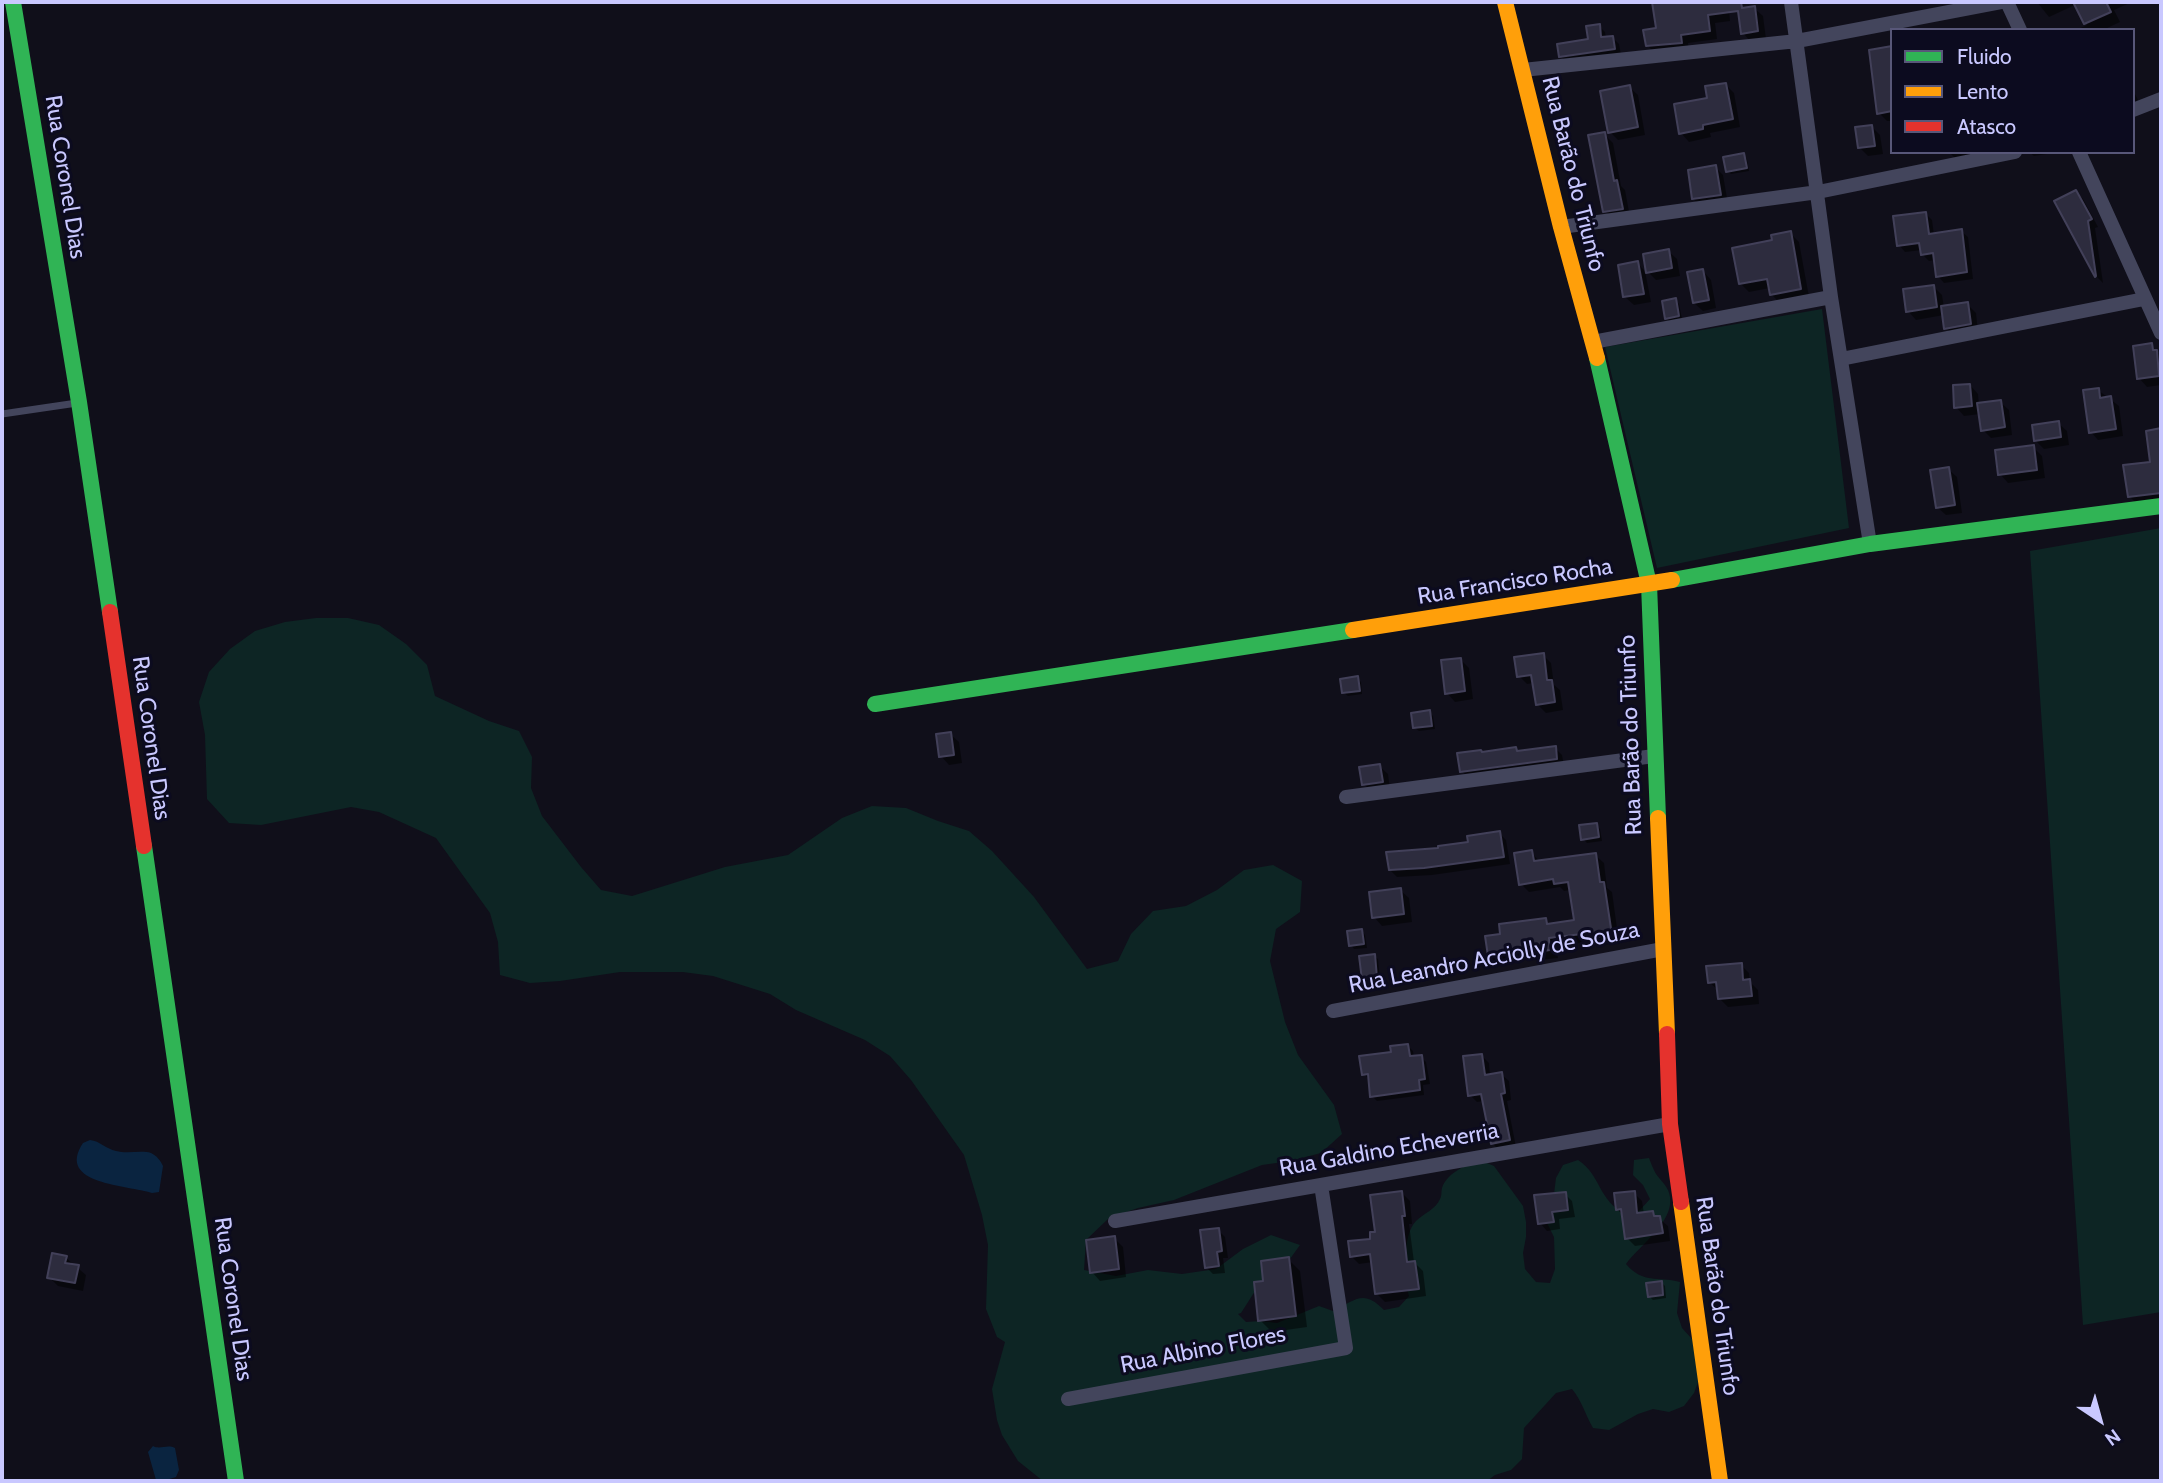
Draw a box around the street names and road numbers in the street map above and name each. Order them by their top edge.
street label: Rua Barão do Triunfo [1535,73,1611,275]
street label: Rua Coronel Dias [38,93,92,261]
street label: Rua Francisco Rocha [1416,553,1614,611]
street label: Rua Barão do Triunfo [1614,634,1648,836]
street label: Rua Coronel Dias [126,654,176,822]
street label: Rua Leandro Acciolly de Souza [1346,916,1642,1000]
street label: Rua Galdino Echeverria [1277,1117,1501,1183]
street label: Rua Barão do Triunfo [1689,1195,1745,1397]
street label: Rua Coronel Dias [208,1215,258,1383]
street label: Rua Albino Flores [1118,1320,1288,1380]

